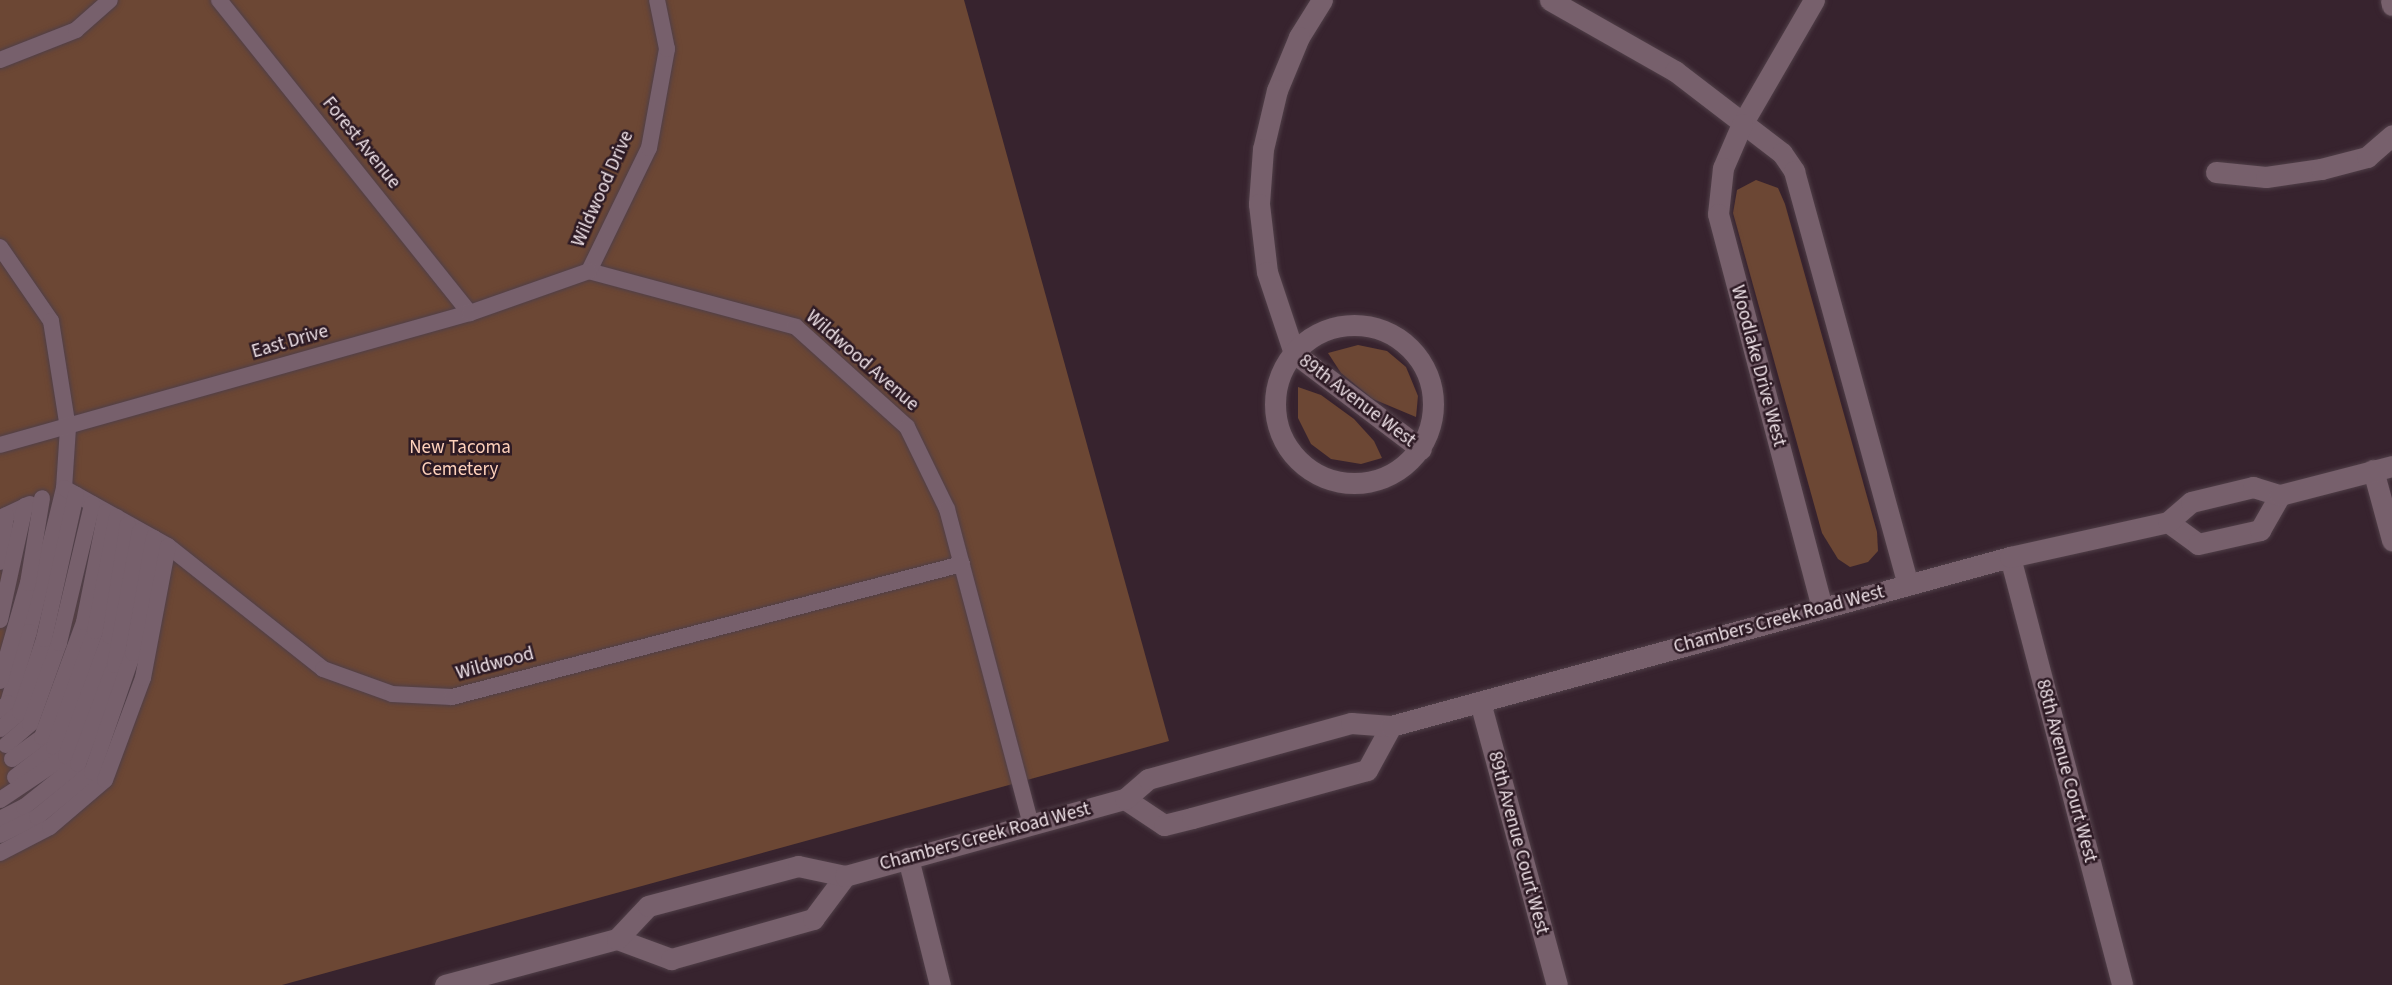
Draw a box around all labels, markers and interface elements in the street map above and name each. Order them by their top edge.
street label: Forest Avenue [317,92,405,194]
street label: Wildwood Drive [567,127,639,251]
street label: Woodlake Drive West [1725,283,1791,449]
street label: Wildwood Avenue [801,306,923,416]
street label: East Drive [249,320,331,364]
street label: 89th Avenue West [1294,350,1420,452]
park label: New Tacoma Cemetery [409,437,511,481]
street label: Chambers Creek Road West [1671,581,1887,659]
street label: Wildwood [454,643,536,685]
street label: 88th Avenue Court West [2031,677,2101,865]
street label: 89th Avenue Court West [1483,749,1553,937]
street label: Chambers Creek Road West [877,798,1093,876]

